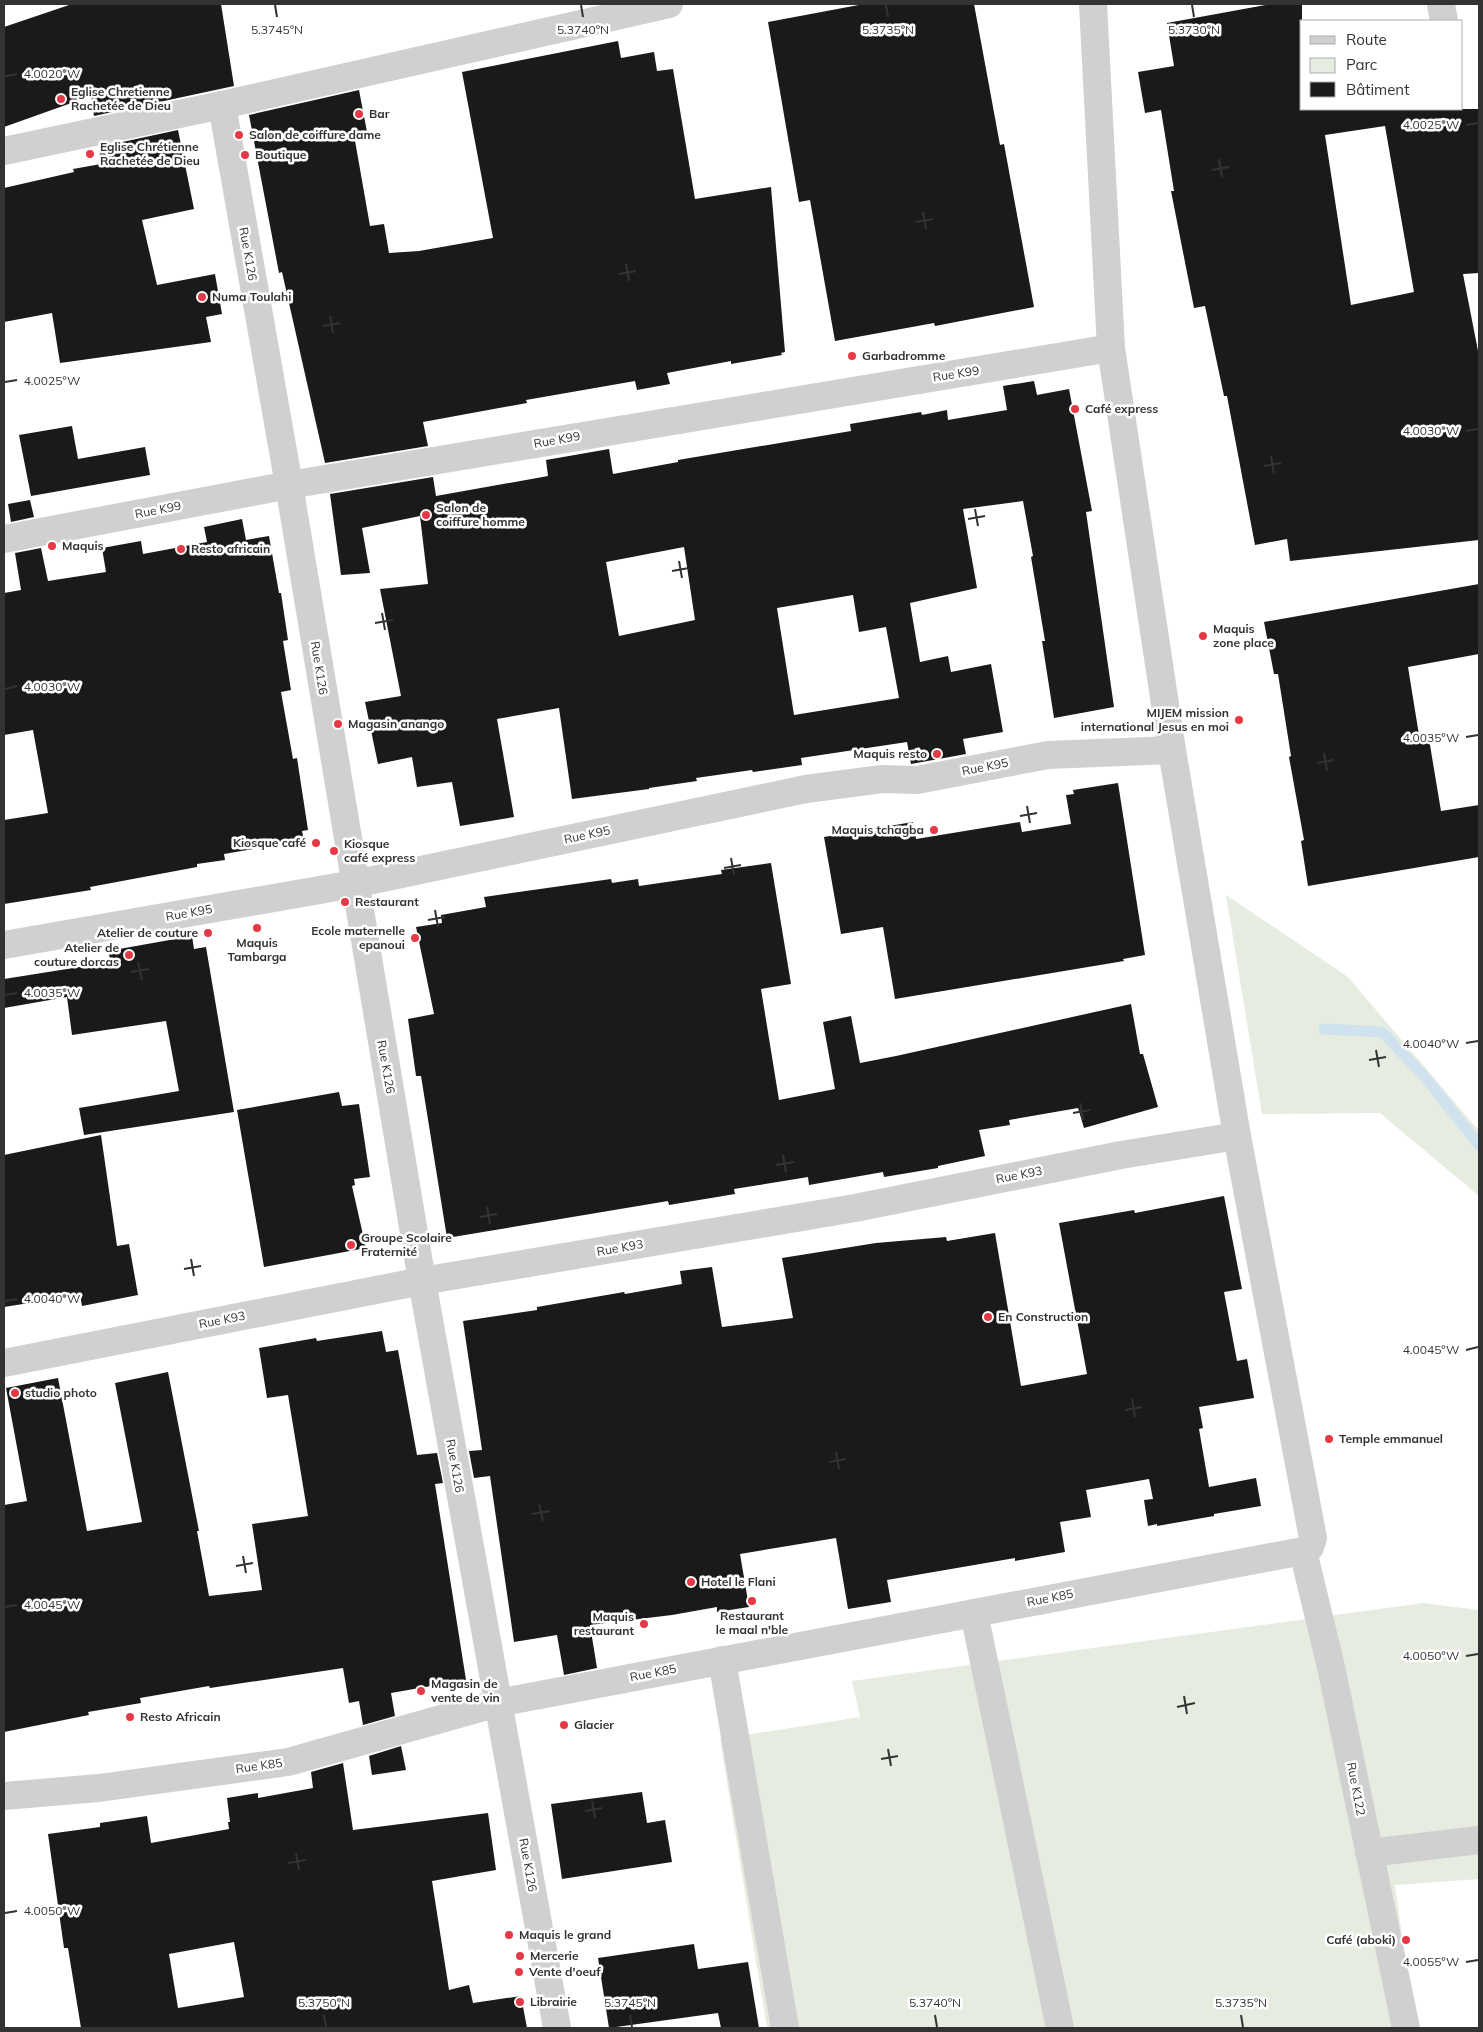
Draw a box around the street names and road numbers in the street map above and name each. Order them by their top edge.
street label: Rue K126 [236,226,261,282]
street label: Rue K99 [932,362,980,385]
street label: Rue K99 [533,428,581,451]
street label: Rue K99 [133,498,182,521]
street label: Rue K126 [308,640,331,696]
street label: Rue K95 [960,755,1009,778]
street label: Rue K95 [562,822,611,847]
street label: Rue K95 [165,901,213,924]
street label: Rue K126 [374,1039,399,1095]
street label: Rue K93 [994,1163,1043,1186]
street label: Rue K93 [596,1236,644,1259]
street label: Rue K93 [197,1308,246,1331]
street label: Rue K126 [443,1438,468,1494]
street label: Rue K85 [1025,1586,1074,1609]
street label: Rue K85 [628,1661,677,1684]
street label: Rue K85 [235,1755,283,1776]
street label: Rue K122 [1344,1761,1369,1817]
street label: Rue K126 [516,1837,541,1893]

